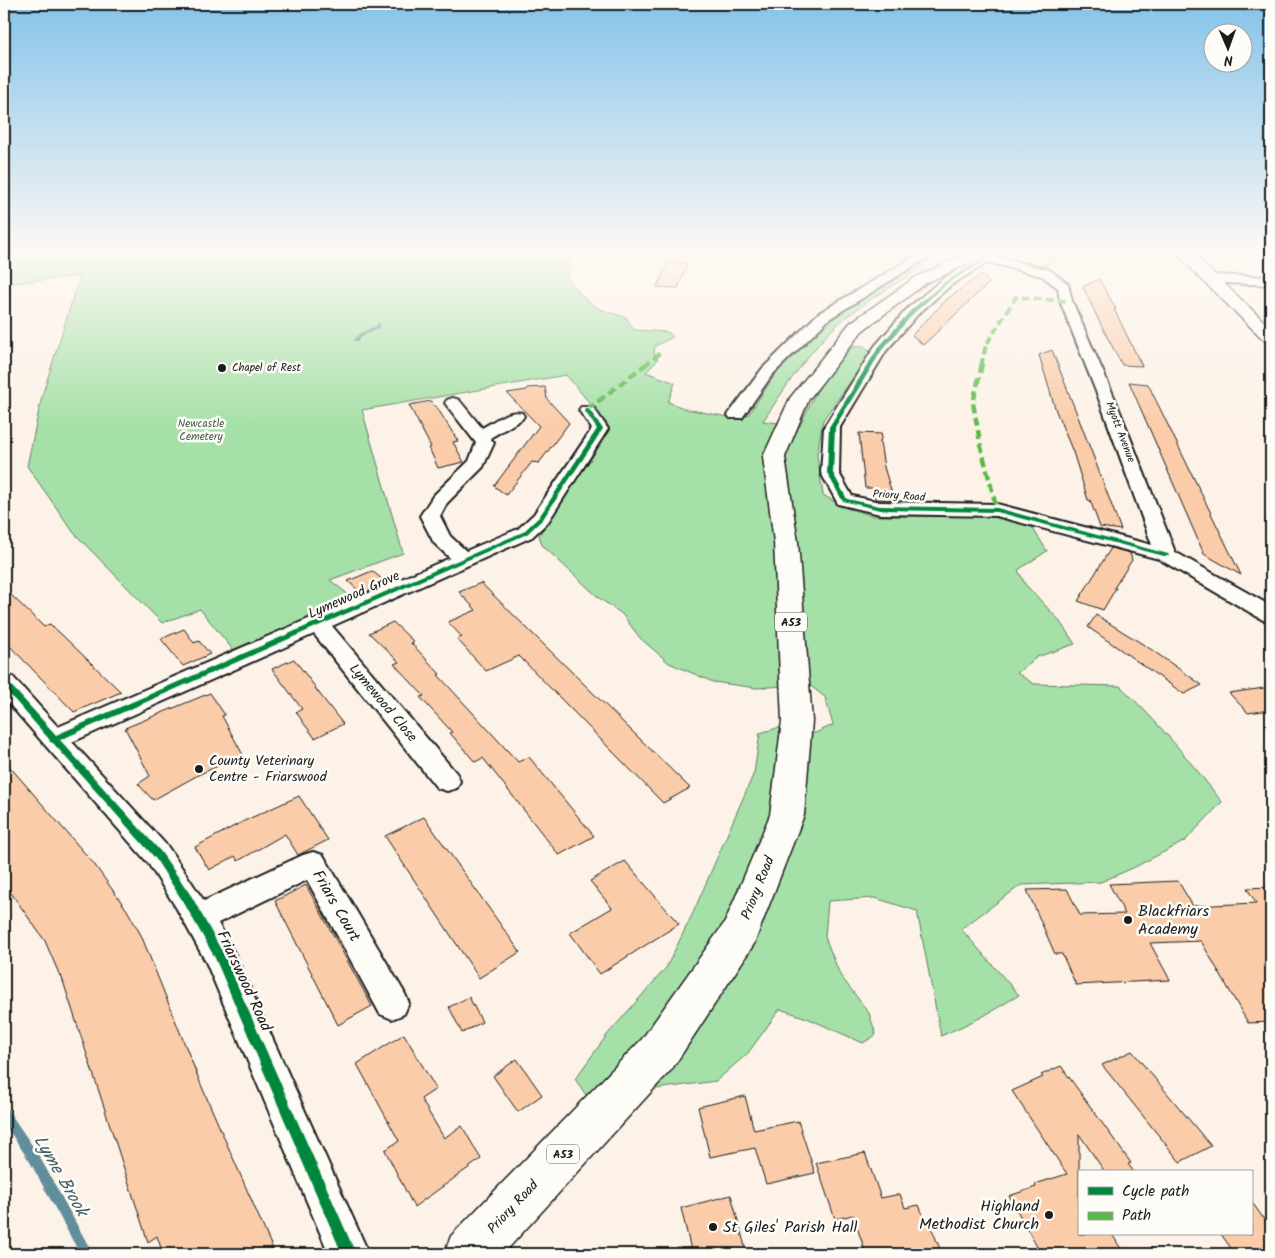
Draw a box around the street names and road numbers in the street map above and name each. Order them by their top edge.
street label: Myott Avenue [1100,399,1140,465]
street label: Priory Road [872,485,926,507]
street label: Lymewood Grove [305,565,404,625]
road number: A53 [775,612,807,632]
street label: Lymewood Close [343,659,423,748]
street label: Priory Road [735,852,781,923]
street label: Friars Court [305,865,367,947]
street label: Friarswood Road [210,926,279,1037]
road number: A53 [547,1144,579,1164]
street label: Priory Road [482,1174,545,1239]

